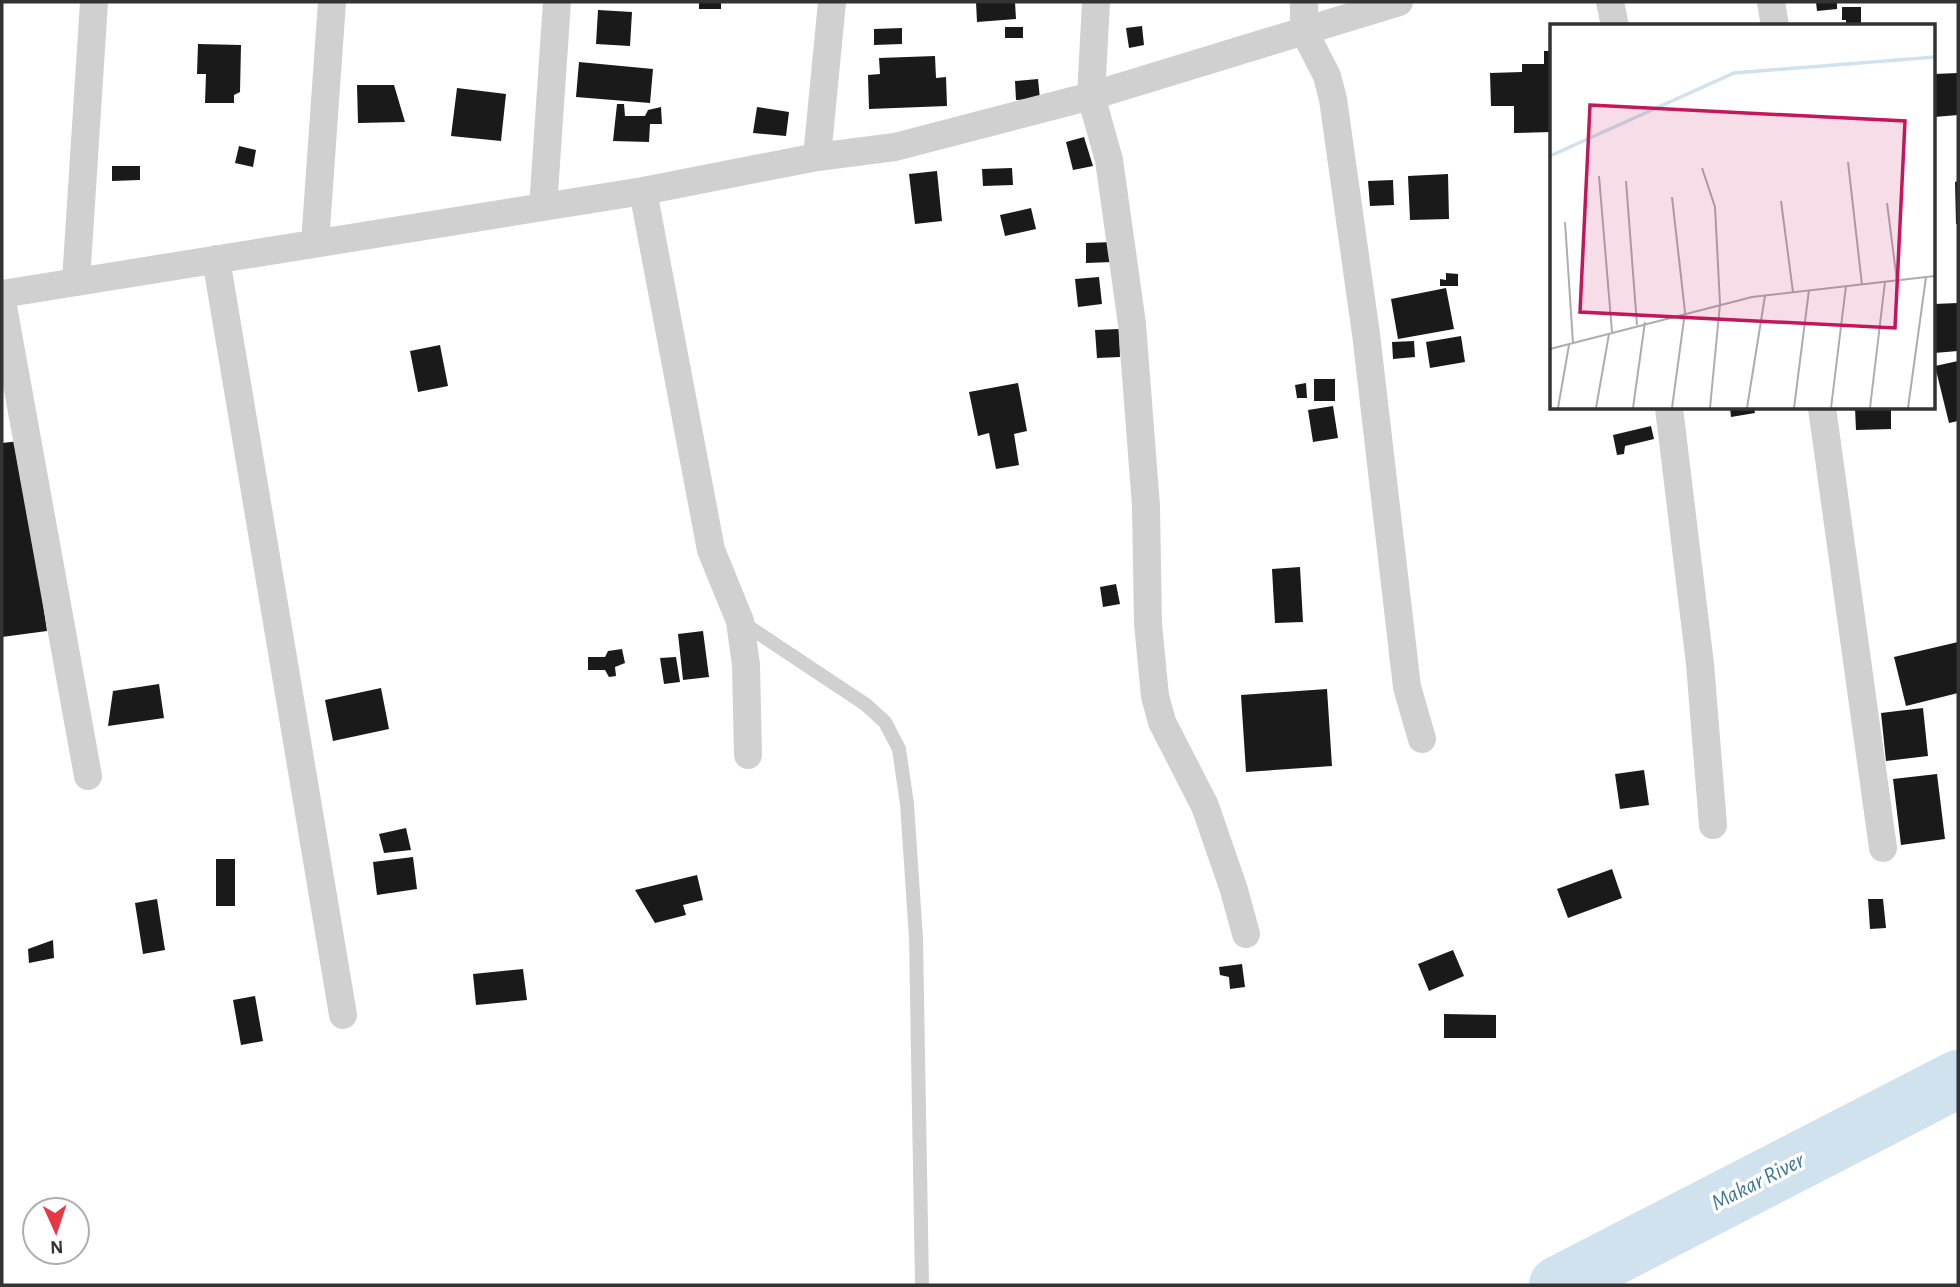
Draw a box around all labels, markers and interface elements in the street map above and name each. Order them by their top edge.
inset map [1550,24,1936,410]
water label: Makar River [1708,1149,1809,1215]
north arrow [21,1196,91,1266]
text: N [50,1237,64,1256]

